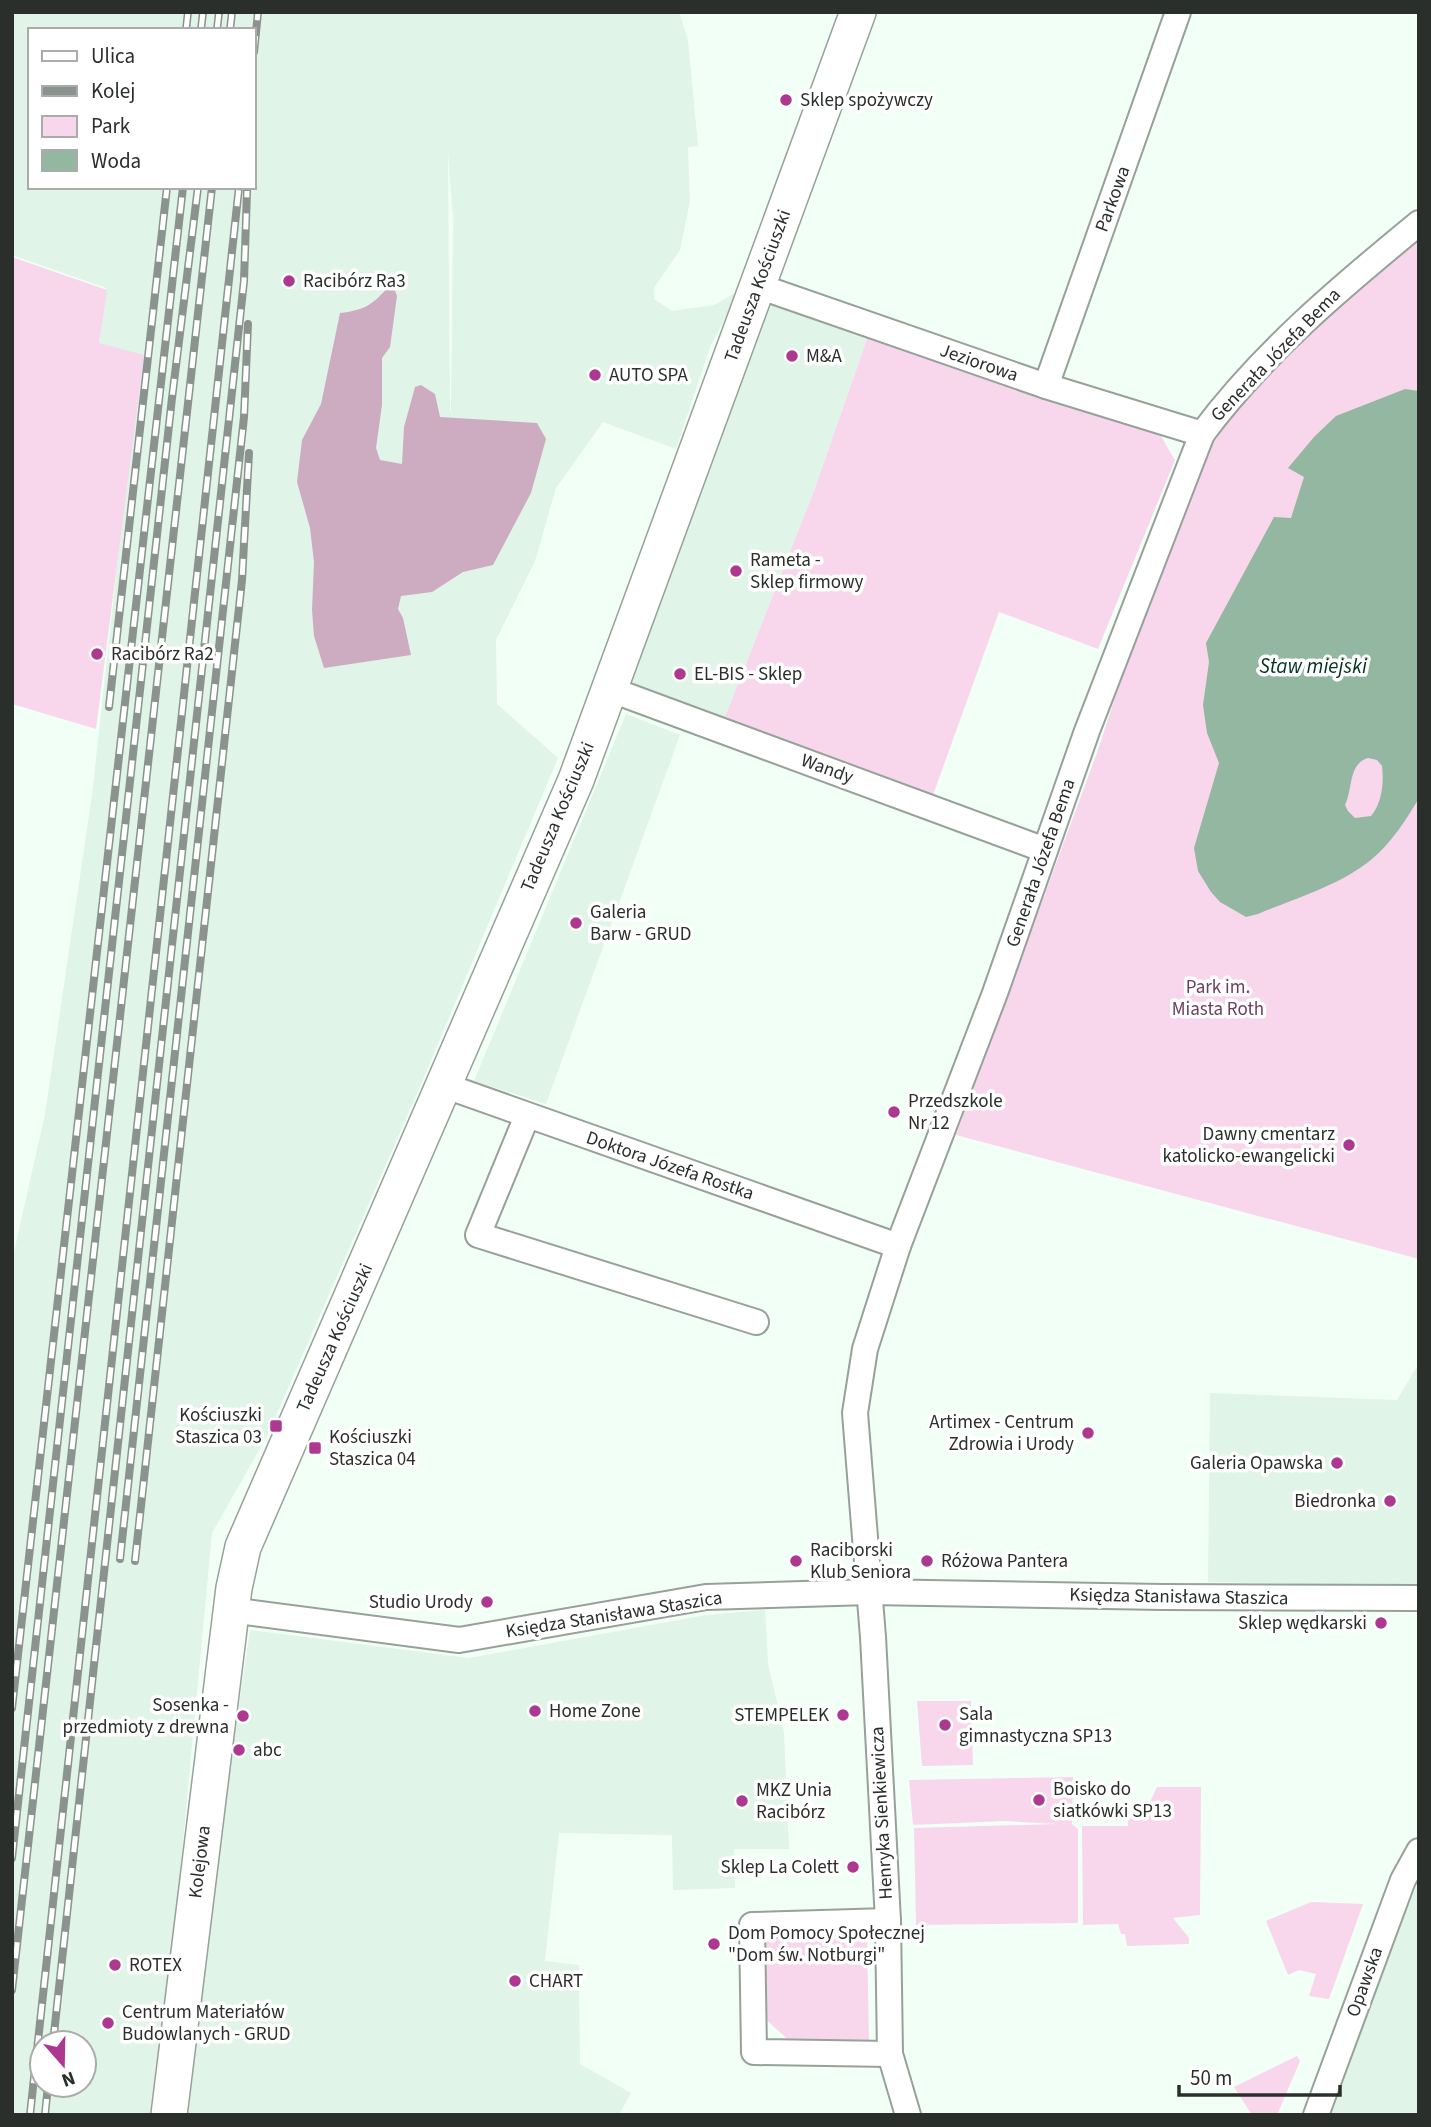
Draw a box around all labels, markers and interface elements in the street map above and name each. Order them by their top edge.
legend [28,28,256,189]
text: Ulica [91,41,135,71]
text: Kolej [91,76,135,106]
place label: Sklep spożywczy [800,87,933,114]
marker: Sklep spożywczy [778,92,794,108]
text: Park [91,111,131,141]
text: Woda [91,146,141,176]
street label: Parkowa [1089,162,1137,236]
street label: Tadeusza Kościuszki [718,206,798,366]
place label: Racibórz Ra3 [303,268,406,295]
marker: Racibórz Ra3 [281,273,297,289]
street label: Generała Józefa Bema [1205,282,1347,428]
street label: Jeziorowa [936,337,1022,389]
place label: M&A [806,343,842,370]
marker: M&A [784,348,800,364]
place label: AUTO SPA [609,362,688,389]
marker: AUTO SPA [587,367,603,383]
place label: Rameta - Sklep firmowy [750,547,864,596]
marker: Rameta - Sklep firmowy [728,563,744,579]
place label: Racibórz Ra2 [111,641,214,668]
marker: Racibórz Ra2 [89,646,105,662]
water label: Staw miejski [1259,651,1368,681]
place label: EL-BIS - Sklep [694,661,802,688]
marker: EL-BIS - Sklep [672,666,688,682]
street label: Tadeusza Kościuszki [514,738,602,896]
street label: Wandy [797,747,857,791]
street label: Generała Józefa Bema [999,775,1083,951]
place label: Galeria Barw - GRUD [590,899,691,948]
marker: Galeria Barw - GRUD [568,915,584,931]
park label: Park im. Miasta Roth [1172,974,1264,1023]
place label: Przedszkole Nr 12 [908,1088,1003,1137]
marker: Przedszkole Nr 12 [886,1104,902,1120]
place label: Dawny cmentarz katolicko-ewangelicki [1162,1121,1335,1170]
street label: Doktora Józefa Rostka [583,1125,757,1207]
marker: Dawny cmentarz katolicko-ewangelicki [1341,1137,1357,1153]
street label: Tadeusza Kościuszki [290,1259,380,1417]
place label: Kościuszki Staszica 03 [175,1402,262,1451]
place label: Artimex - Centrum Zdrowia i Urody [929,1409,1074,1458]
marker: Kościuszki Staszica 03 [268,1418,284,1434]
place label: Kościuszki Staszica 04 [329,1424,416,1473]
marker: Artimex - Centrum Zdrowia i Urody [1080,1425,1096,1441]
marker: Kościuszki Staszica 04 [307,1440,323,1456]
place label: Galeria Opawska [1190,1450,1323,1477]
marker: Galeria Opawska [1329,1455,1345,1471]
place label: Biedronka [1294,1488,1376,1515]
marker: Biedronka [1382,1493,1398,1509]
place label: Raciborski Klub Seniora [810,1537,911,1586]
place label: Różowa Pantera [941,1548,1068,1575]
marker: Raciborski Klub Seniora [788,1553,804,1569]
marker: Różowa Pantera [919,1553,935,1569]
street label: Księdza Stanisława Staszica [1069,1582,1289,1612]
street label: Księdza Stanisława Staszica [504,1585,724,1645]
place label: Studio Urody [369,1589,473,1616]
marker: Studio Urody [479,1594,495,1610]
place label: Sklep wędkarski [1238,1610,1367,1637]
marker: Sklep wędkarski [1373,1615,1389,1631]
place label: Sosenka - przedmioty z drewna [63,1692,229,1741]
place label: Home Zone [549,1698,641,1725]
place label: Sala gimnastyczna SP13 [959,1701,1112,1750]
place label: STEMPELEK [734,1702,829,1729]
marker: Home Zone [527,1703,543,1719]
marker: STEMPELEK [835,1707,851,1723]
marker: Sosenka - przedmioty z drewna [235,1708,251,1724]
marker: Sala gimnastyczna SP13 [937,1717,953,1733]
street label: Henryka Sienkiewicza [864,1726,900,1900]
place label: abc [253,1737,282,1764]
marker: abc [231,1742,247,1758]
place label: Boisko do siatkówki SP13 [1053,1776,1172,1825]
place label: MKZ Unia Racibórz [756,1777,832,1826]
marker: Boisko do siatkówki SP13 [1031,1792,1047,1808]
marker: MKZ Unia Racibórz [734,1793,750,1809]
street label: Kolejowa [182,1824,218,1900]
place label: Sklep La Colett [721,1854,840,1881]
marker: Sklep La Colett [845,1859,861,1875]
place label: Dom Pomocy Społecznej "Dom św. Notburgi" [728,1920,925,1969]
marker: Dom Pomocy Społecznej "Dom św. Notburgi" [706,1936,722,1952]
street label: Opawska [1340,1943,1390,2021]
place label: ROTEX [129,1952,182,1979]
marker: ROTEX [107,1957,123,1973]
place label: CHART [529,1968,583,1995]
marker: CHART [507,1973,523,1989]
place label: Centrum Materiałów Budowlanych - GRUD [122,1999,291,2048]
marker: Centrum Materiałów Budowlanych - GRUD [100,2015,116,2031]
north arrow [28,2029,98,2099]
scale bar [1179,2054,1340,2098]
text: 50 m [1190,2063,1232,2093]
text: N [58,2064,79,2093]

